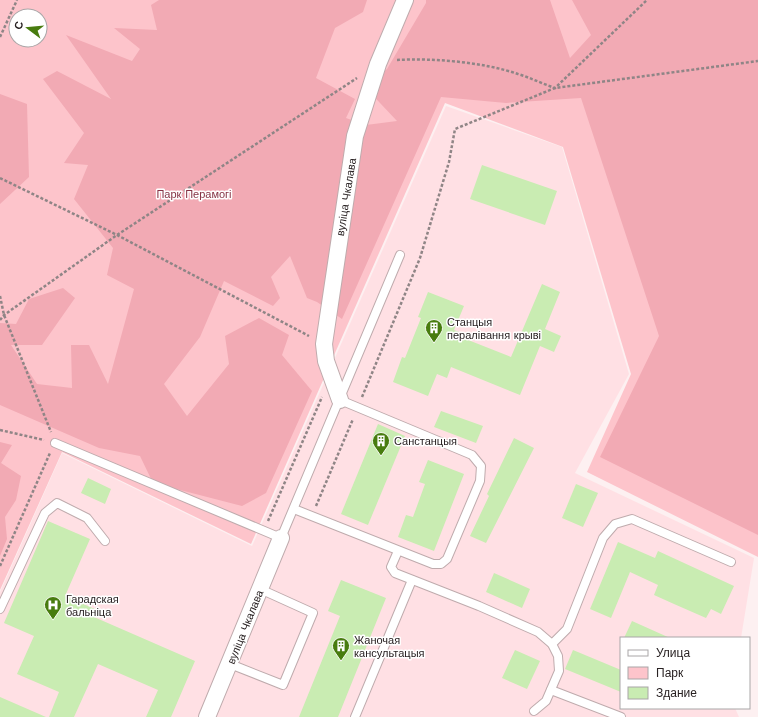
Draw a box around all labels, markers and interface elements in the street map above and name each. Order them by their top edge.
north arrow [8,8,48,48]
text: С [12,20,26,31]
street label: вуліца Чкалава [334,156,359,237]
park label: Парк Перамогі [156,188,232,201]
place label: Станцыя пералівання крыві [447,316,541,342]
building icon: Станцыя пералівання крыві [424,318,444,343]
building icon: Санстанцыя [371,431,391,456]
place label: Санстанцыя [394,435,457,448]
street label: вуліца Чкалава [225,587,267,666]
place label: Гарадская бальніца [66,593,119,619]
hospital icon: Гарадская бальніца [43,595,63,620]
place label: Жаночая кансультацыя [354,634,425,660]
building icon: Жаночая кансультацыя [331,636,351,661]
legend [620,637,750,709]
text: Улица [656,646,690,660]
text: Парк [656,666,684,680]
text: Здание [656,686,697,700]

